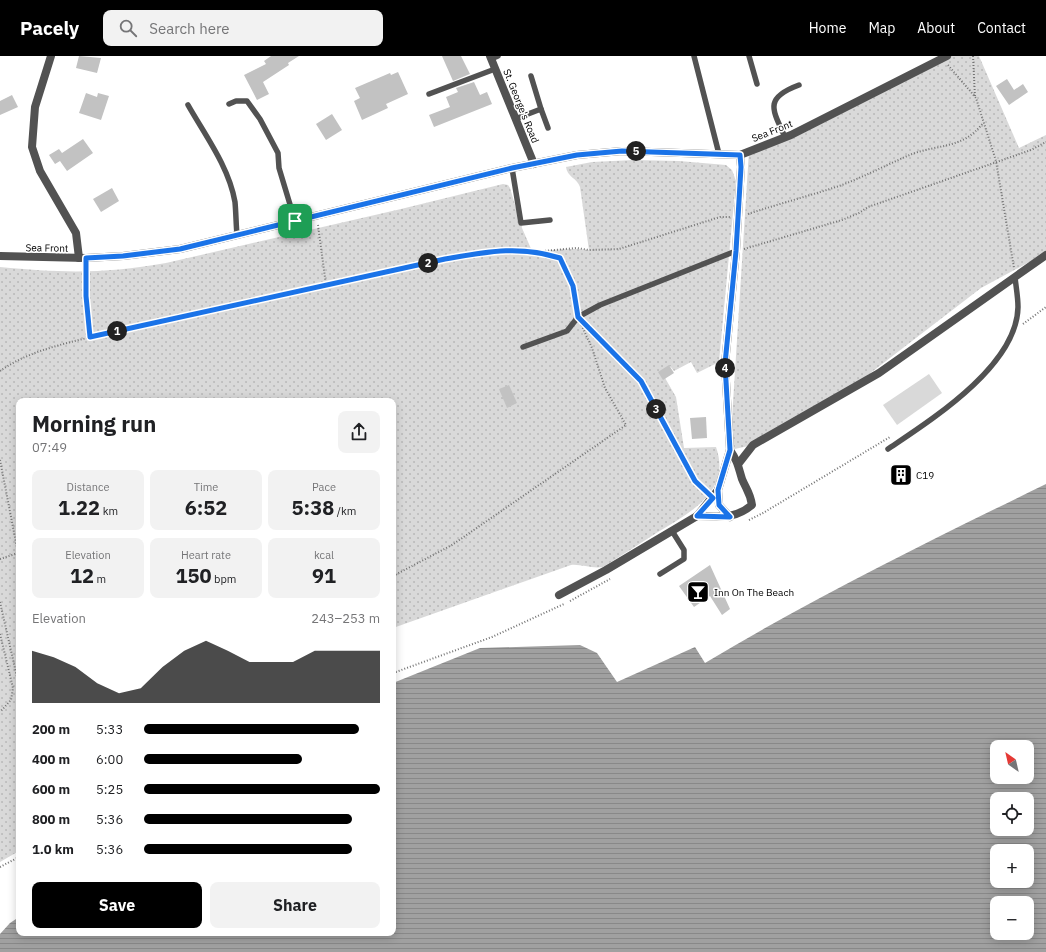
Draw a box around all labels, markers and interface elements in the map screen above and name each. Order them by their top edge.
search box [103,10,383,46]
text: Pacely [20,16,79,40]
icon: search [117,17,139,39]
text: Search here [149,19,230,38]
text: Home [809,19,846,37]
text: Map [868,19,895,37]
text: About [917,19,955,37]
text: Contact [977,19,1026,37]
street label: St. George's Road [500,67,542,145]
street label: Sea Front [750,117,795,145]
pin: 5 [626,141,646,161]
text: 5 [633,144,639,158]
pin [278,204,312,238]
icon: arrive [284,210,306,232]
street label: Sea Front [25,241,69,255]
pin: 2 [418,253,438,273]
text: 2 [425,256,431,270]
pin: 1 [107,321,127,341]
text: 1 [114,324,120,338]
pin: 4 [715,358,735,378]
text: 4 [722,361,728,375]
pin: 3 [646,399,666,419]
text: 3 [653,402,659,416]
text: Morning run [32,409,156,438]
button: share [338,411,380,453]
text: 07:49 [32,439,67,456]
building icon: C19 [888,462,914,488]
place label: C19 [916,469,934,482]
text: Distance [67,480,109,494]
text: Time [194,480,218,494]
text: Pace [312,480,336,494]
text: 1.22 [58,494,100,521]
text: 6:52 [185,494,227,521]
text: 5:38 [292,494,334,521]
text: km [100,504,118,518]
text: /km [334,504,356,518]
text: Elevation [65,548,111,562]
text: Heart rate [181,548,231,562]
text: kcal [314,548,334,562]
text: 12 [70,562,94,589]
text: 150 [176,562,212,589]
text: 91 [312,562,336,589]
text: m [94,572,106,586]
text: bpm [212,572,236,586]
bar icon: Inn On The Beach [685,579,711,605]
place label: Inn On The Beach [714,586,794,599]
text: Elevation [32,610,86,627]
text: 243–253 m [311,610,380,627]
text: 200 m [32,721,70,738]
text: 5:33 [96,721,123,738]
north arrow [990,740,1034,784]
map controls [990,740,1034,940]
text: 400 m [32,751,70,768]
text: 6:00 [96,751,123,768]
text: 600 m [32,781,70,798]
text: 5:25 [96,781,123,798]
button: locate [990,792,1034,836]
text: 800 m [32,811,70,828]
text: 5:36 [96,811,123,828]
text: 1.0 km [32,841,74,858]
text: 5:36 [96,841,123,858]
button: + [990,844,1034,888]
button: Save [32,882,202,928]
button: Share [210,882,380,928]
button: − [990,896,1034,940]

